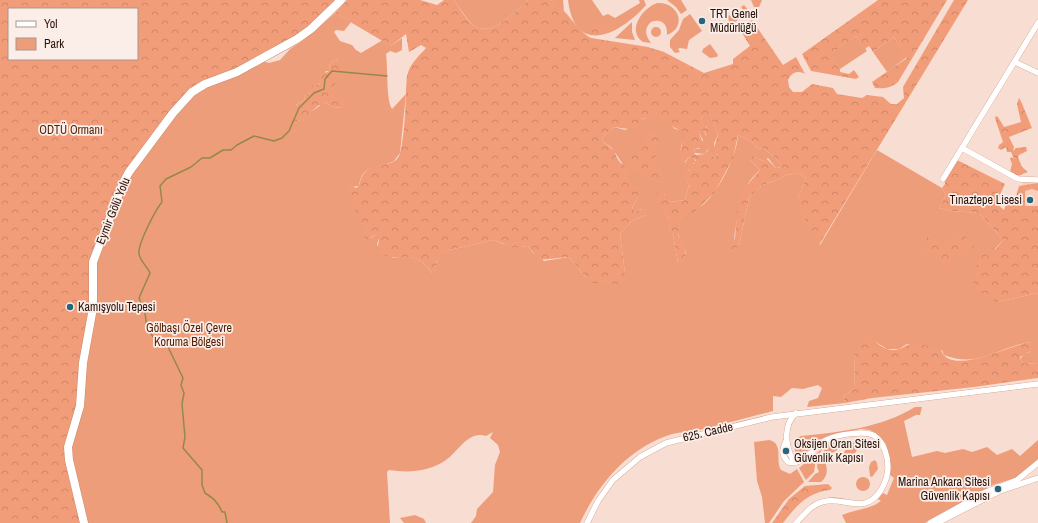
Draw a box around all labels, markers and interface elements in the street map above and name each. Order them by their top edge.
place label: TRT Genel Müdürlüğü [710,6,758,36]
legend [8,8,138,60]
text: Yol [44,16,57,32]
marker: TRT Genel Müdürlüğü [697,16,707,26]
text: Park [44,36,64,52]
park label: ODTÜ Ormanı [39,121,103,138]
street label: Eymir Gölü Yolu [92,175,134,247]
place label: Tınaztepe Lisesi [949,192,1022,208]
marker: Tınaztepe Lisesi [1025,195,1035,205]
place label: Kamışyolu Tepesi [78,299,156,315]
marker: Kamışyolu Tepesi [65,302,75,312]
park label: Gölbaşı Özel Çevre Koruma Bölgesi [146,319,232,350]
street label: 625. Cadde [681,418,735,446]
place label: Oksijen Oran Sitesi Güvenlik Kapısı [794,436,880,466]
marker: Oksijen Oran Sitesi Güvenlik Kapısı [781,446,791,456]
place label: Marina Ankara Sitesi Güvenlik Kapısı [898,474,990,504]
marker: Marina Ankara Sitesi Güvenlik Kapısı [993,484,1003,494]

